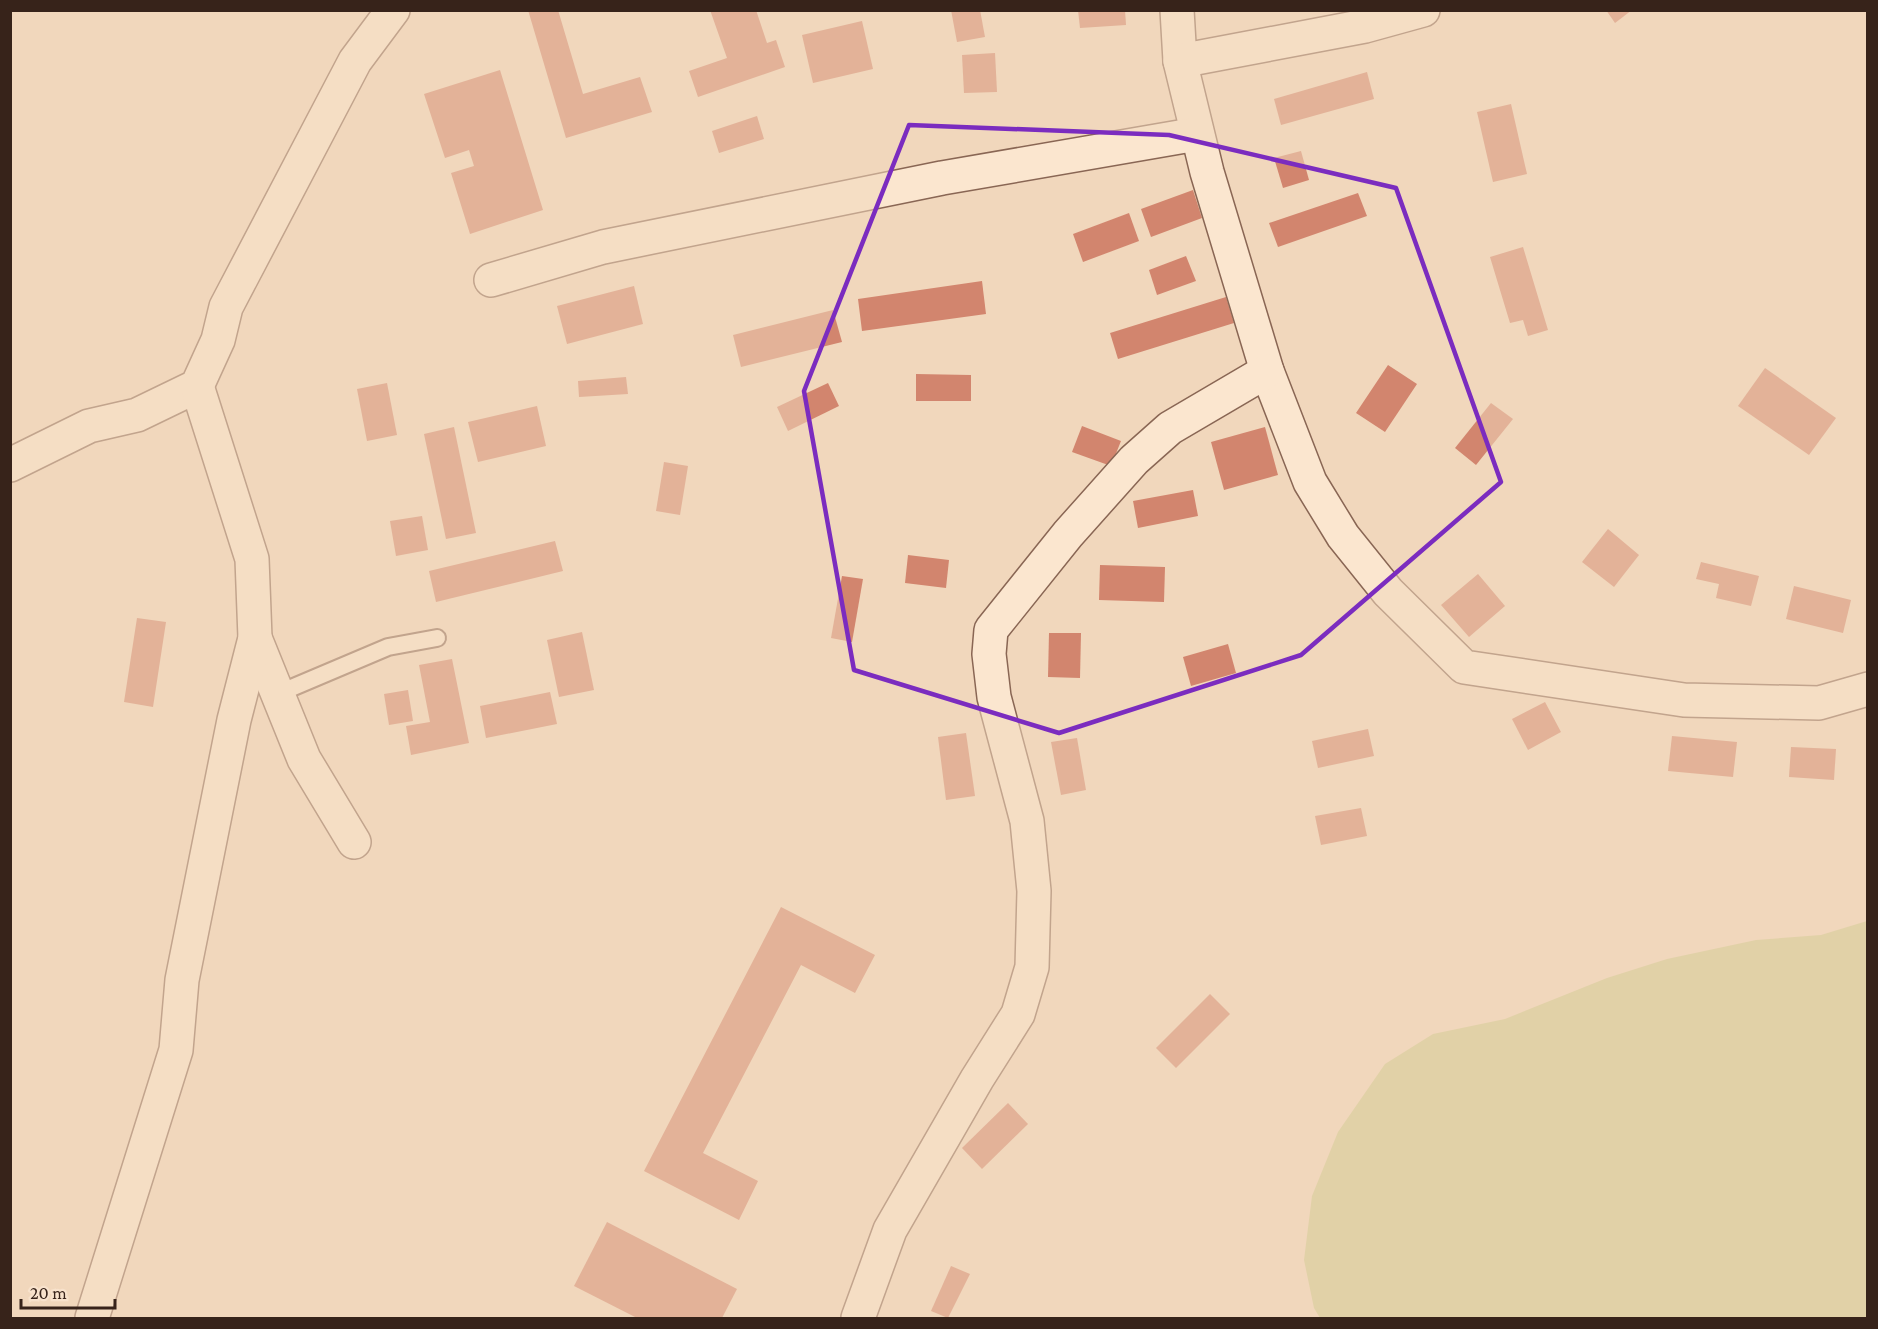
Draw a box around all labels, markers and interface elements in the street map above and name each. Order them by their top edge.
scale bar [21,1272,116,1310]
text: 20 m [30,1283,67,1303]

